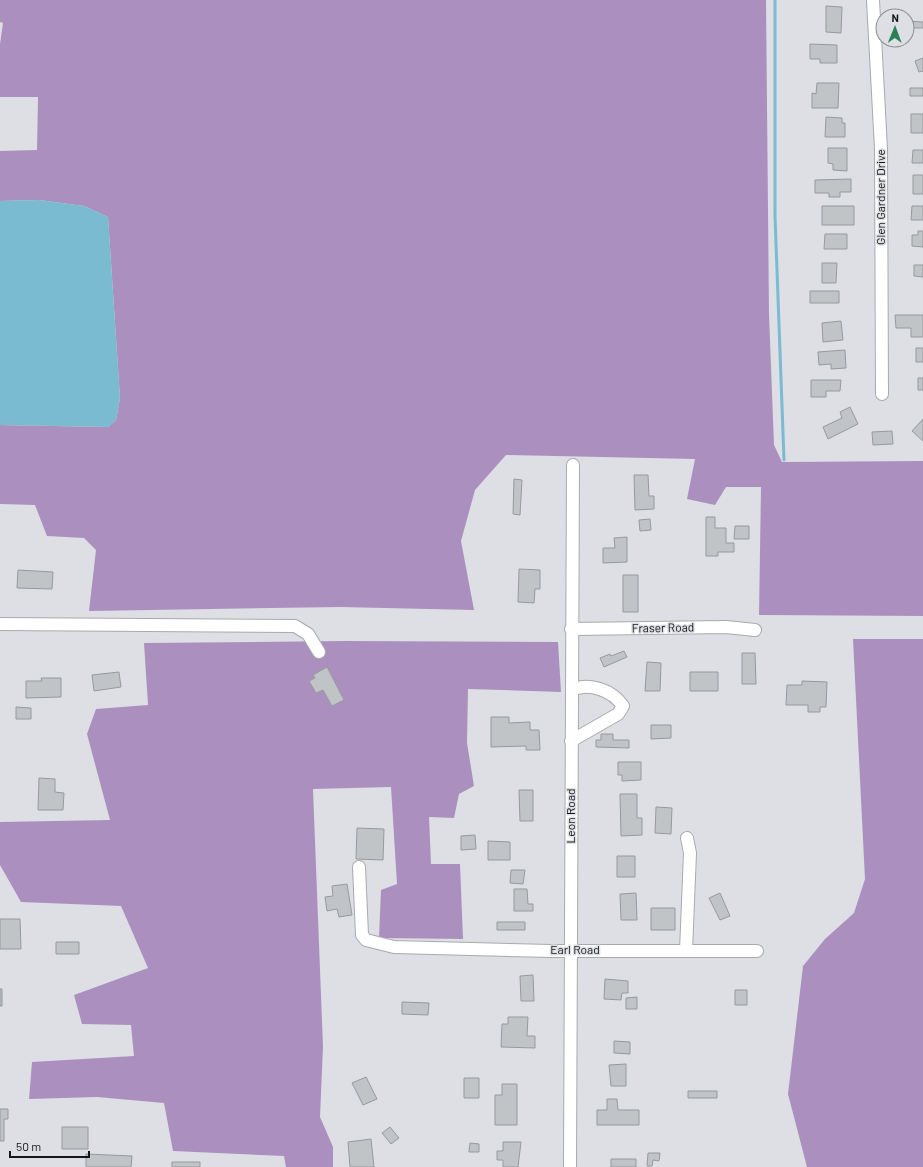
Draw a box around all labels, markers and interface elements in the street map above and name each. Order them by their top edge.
north arrow [875,8,915,48]
text: N [891,11,899,24]
street label: Glen Gardner Drive [873,149,887,245]
street label: Fraser Road [632,619,694,635]
street label: Leon Road [563,788,577,844]
street label: Earl Road [550,942,600,956]
scale bar [10,1133,89,1159]
text: 50 m [16,1139,41,1153]

